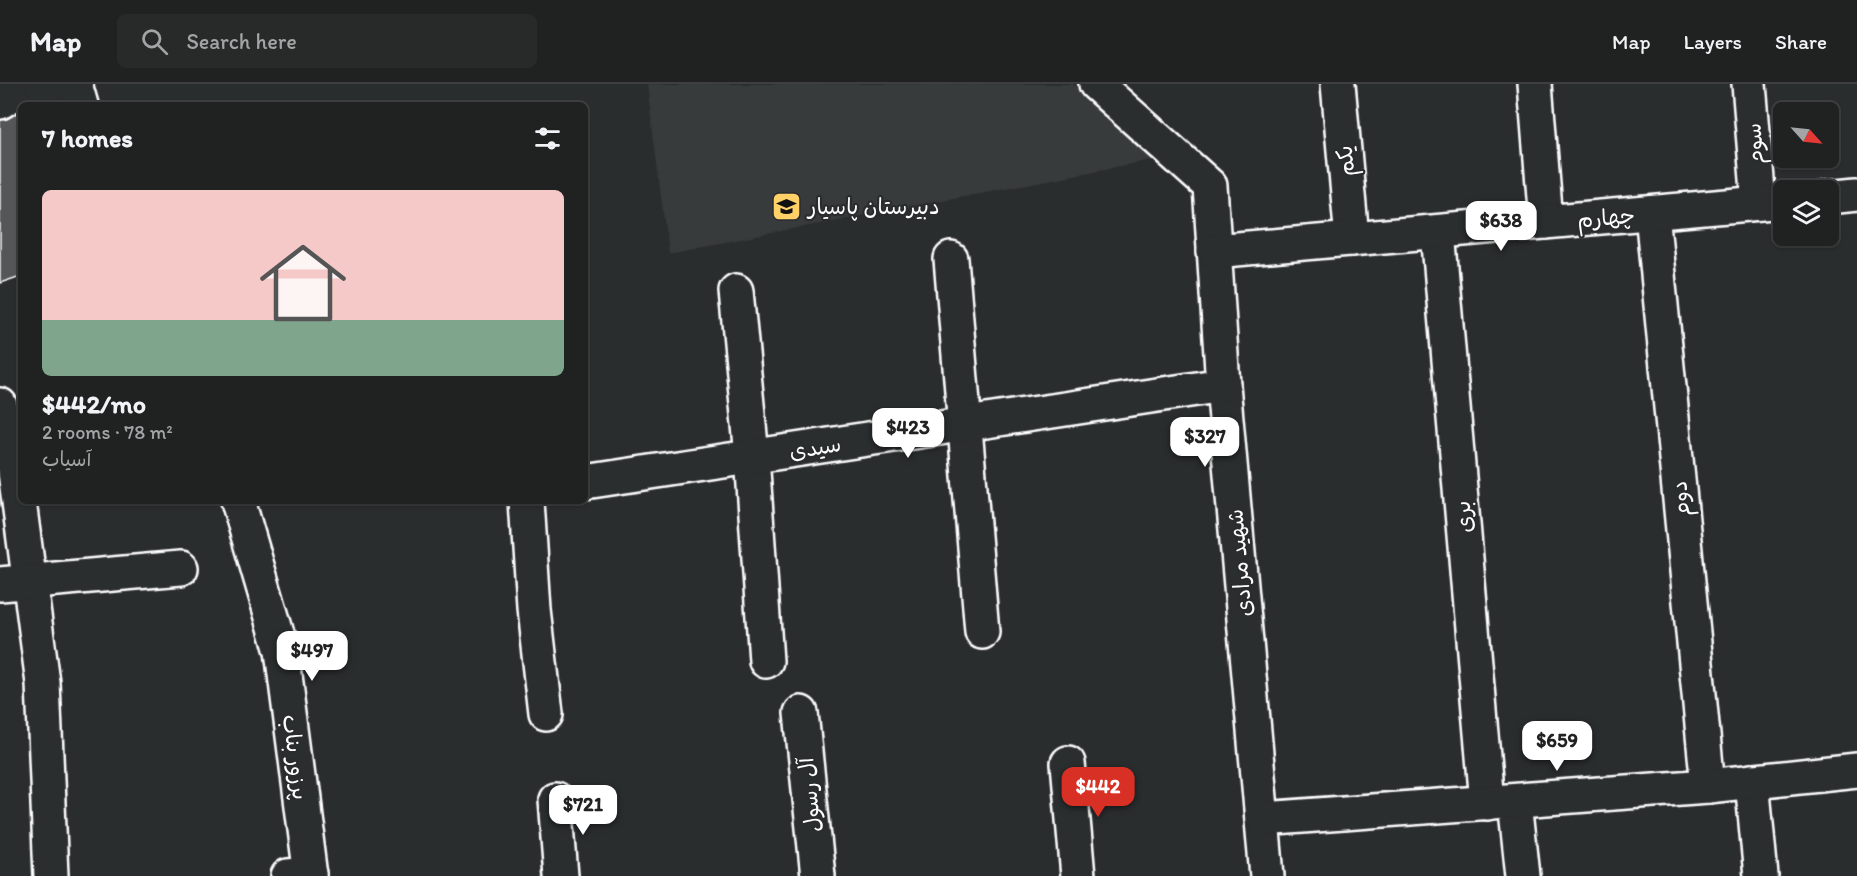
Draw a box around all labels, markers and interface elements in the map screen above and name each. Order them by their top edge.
search box [117,14,537,68]
text: Map [30,24,81,58]
icon: search [138,25,171,58]
text: Search here [186,28,297,55]
text: Map [1612,29,1651,54]
text: Layers [1684,29,1742,54]
text: Share [1775,29,1827,54]
north arrow [1773,102,1839,168]
map controls [1773,102,1839,246]
text: 7 homes [42,122,133,154]
icon: filters [531,122,564,155]
street label: سوم [1739,122,1774,166]
street label: یکم [1331,144,1363,178]
button: layers [1773,180,1839,246]
school or university icon: دبیرستان پاسیار [771,190,803,222]
place label: دبیرستان پاسیار [806,193,940,221]
pin: $638 [1465,201,1537,252]
street label: چهارم [1576,202,1636,236]
text: $638 [1480,208,1522,232]
icon: home [249,229,357,337]
text: $442/mo [42,388,146,420]
pin: $423 [872,408,944,459]
text: $423 [886,415,930,439]
pin: $327 [1169,417,1241,468]
text: 2 rooms · 78 m² [42,420,173,444]
text: $327 [1184,424,1226,448]
street label: سیدی [787,430,843,465]
text: آسیاب [42,447,91,471]
street label: دوم [1665,479,1700,518]
street label: بری [1449,500,1478,534]
street label: شهید مرادی [1221,508,1258,618]
pin: $497 [276,631,348,682]
text: $497 [291,638,333,662]
street label: پرزور بناب [276,713,314,801]
pin: $659 [1521,721,1593,772]
text: $659 [1536,728,1578,752]
street label: آل رسول [792,755,827,834]
pin: $442 [1062,767,1134,818]
text: $442 [1076,774,1120,798]
pin: $721 [547,785,619,836]
text: $721 [563,792,603,816]

